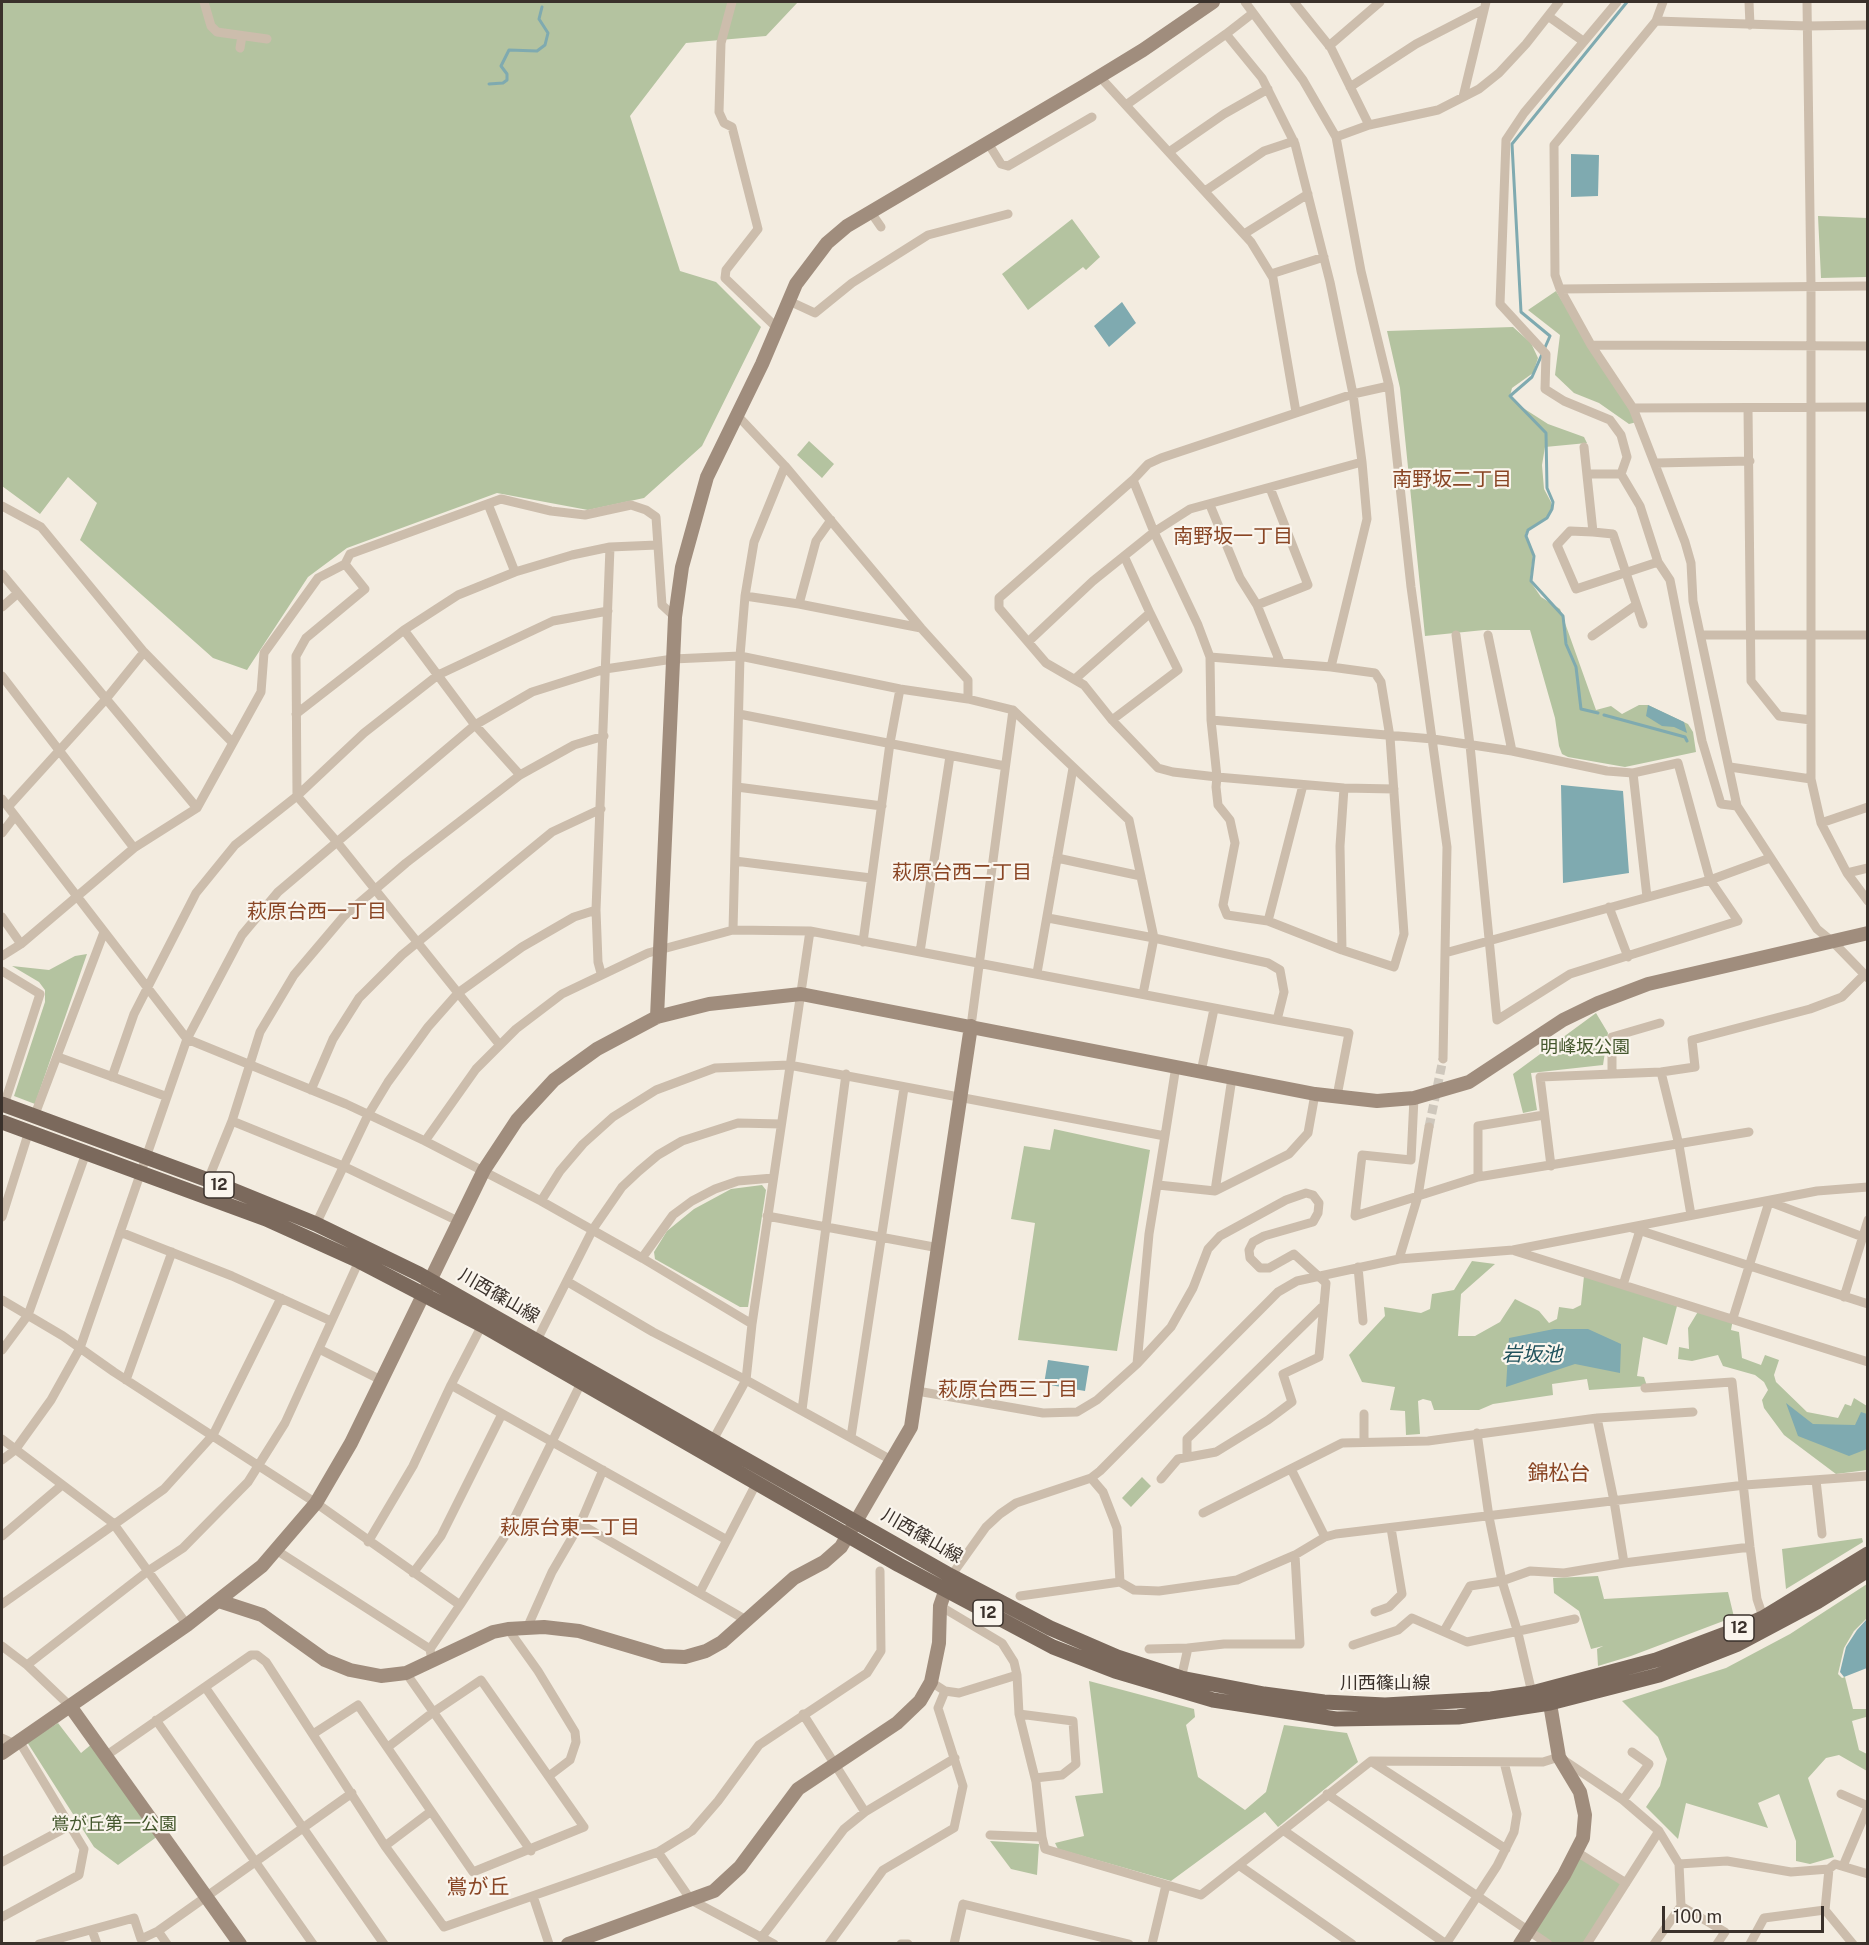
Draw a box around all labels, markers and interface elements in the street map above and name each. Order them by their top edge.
district label: 南野坂二丁目 [1392,468,1512,492]
district label: 南野坂一丁目 [1173,525,1293,549]
district label: 萩原台西二丁目 [892,861,1032,885]
district label: 萩原台西一丁目 [247,900,387,924]
park label: 明峰坂公園 [1540,1036,1630,1058]
road number: 12 [204,1172,234,1198]
street label: 川西篠山線 [455,1264,543,1328]
water label: 岩坂池 [1502,1343,1562,1367]
district label: 萩原台西三丁目 [938,1378,1078,1402]
district label: 錦松台 [1528,1461,1590,1487]
street label: 川西篠山線 [878,1504,966,1568]
district label: 萩原台東二丁目 [500,1516,640,1540]
road number: 12 [973,1600,1003,1626]
road number: 12 [1724,1615,1754,1641]
street label: 川西篠山線 [1340,1672,1430,1694]
park label: 鴬が丘第一公園 [51,1813,177,1835]
district label: 鴬が丘 [447,1875,509,1901]
scale bar [1665,1894,1827,1932]
text: 100 m [1673,1906,1722,1927]

